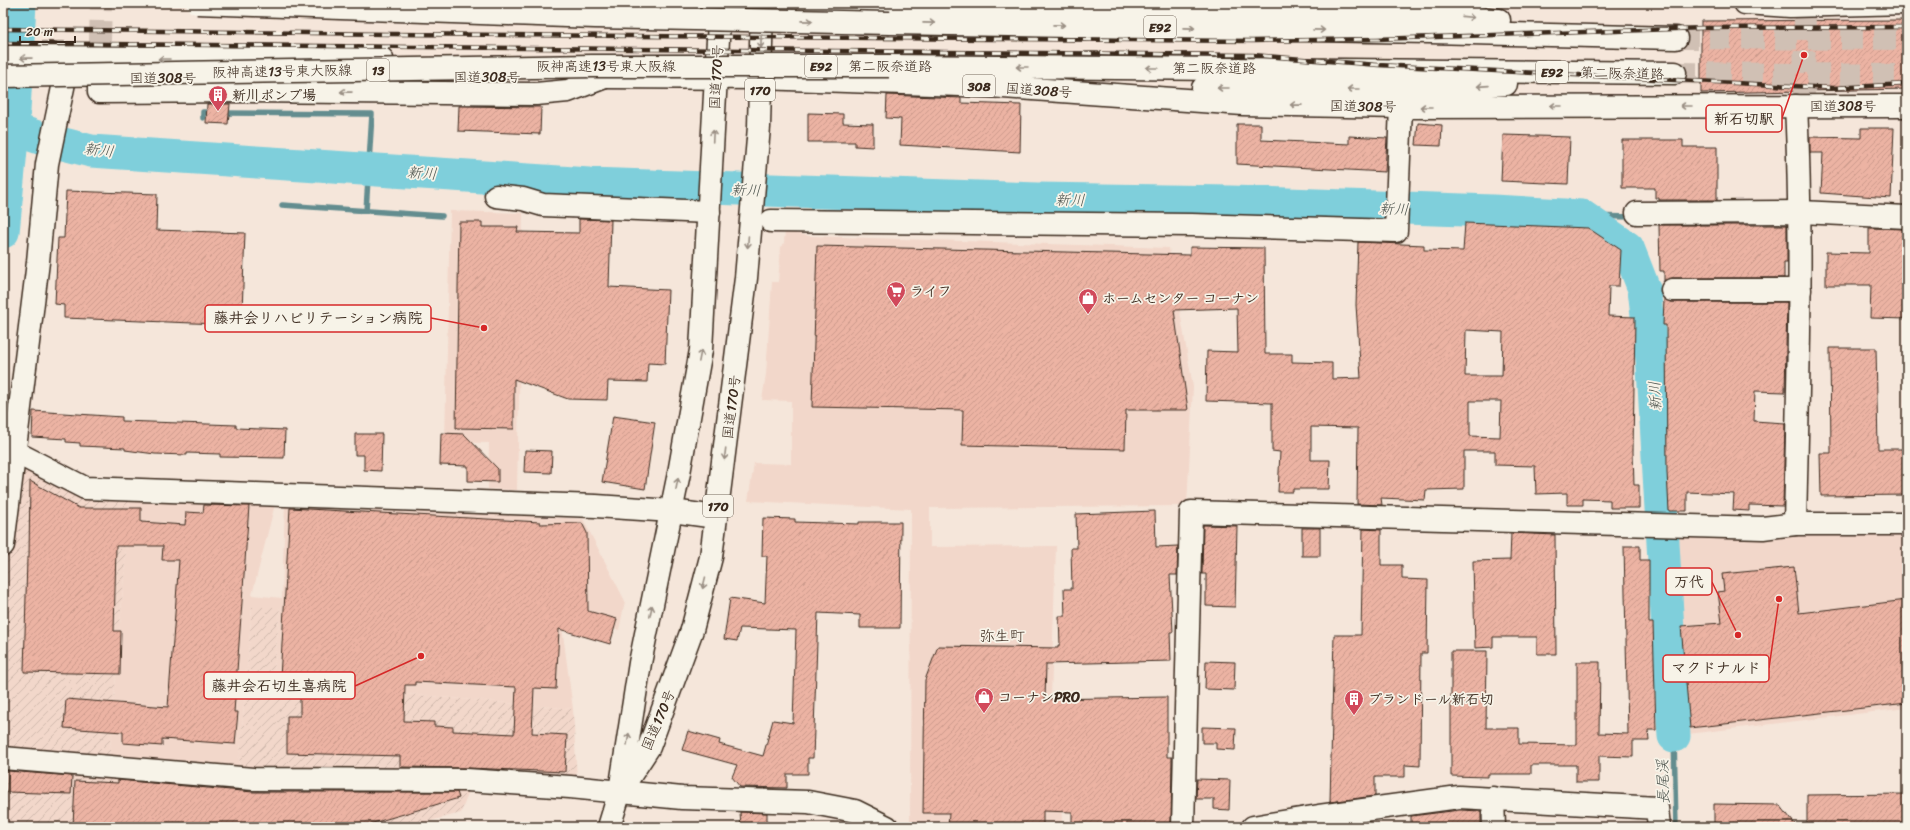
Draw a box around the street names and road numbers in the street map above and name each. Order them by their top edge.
road number: E92 [1144,16,1176,38]
street label: 国道170号 [702,44,731,110]
street label: 阪神高速13号東大阪線 [536,54,676,79]
street label: 第二阪奈道路 [848,54,932,79]
road number: E92 [805,55,837,77]
street label: 第二阪奈道路 [1172,56,1256,81]
street label: 阪神高速13号東大阪線 [212,58,352,85]
road number: 13 [367,59,389,81]
street label: 第二阪奈道路 [1580,60,1664,87]
road number: E92 [1536,61,1568,83]
street label: 国道308号 [454,65,520,90]
street label: 国道308号 [130,66,196,91]
road number: 308 [963,75,995,97]
street label: 国道308号 [1005,76,1073,105]
road number: 170 [745,79,775,101]
street label: 国道308号 [1329,93,1397,120]
street label: 国道308号 [1810,94,1876,119]
street label: 国道170号 [715,373,748,441]
road number: 170 [703,495,733,517]
street label: 国道170号 [634,685,683,755]

